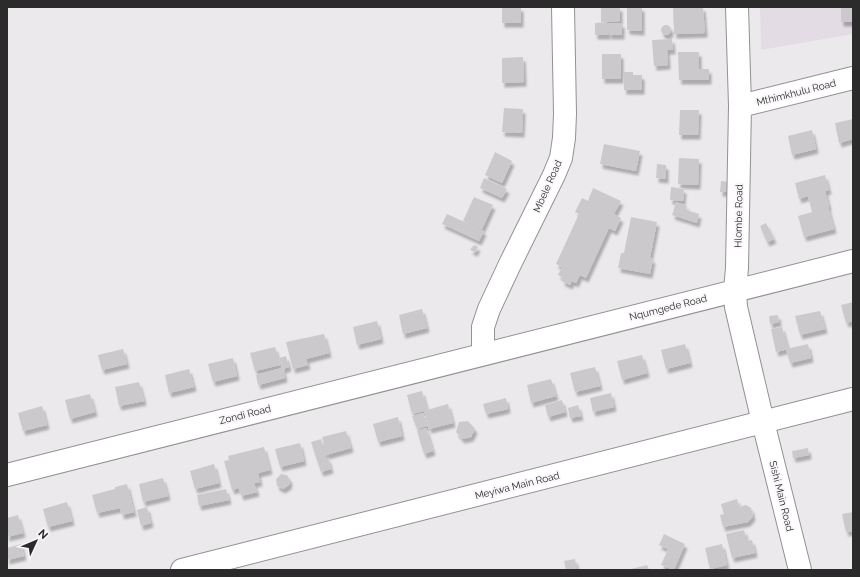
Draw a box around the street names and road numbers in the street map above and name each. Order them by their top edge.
street label: Mthimkhulu Road [755,77,837,108]
street label: Mbele Road [531,158,564,214]
street label: Hlombe Road [732,184,745,248]
street label: Nqumgede Road [628,293,708,322]
street label: Zondi Road [218,403,272,426]
street label: Sishi Main Road [767,460,796,533]
street label: Meyiwa Main Road [474,470,561,501]

